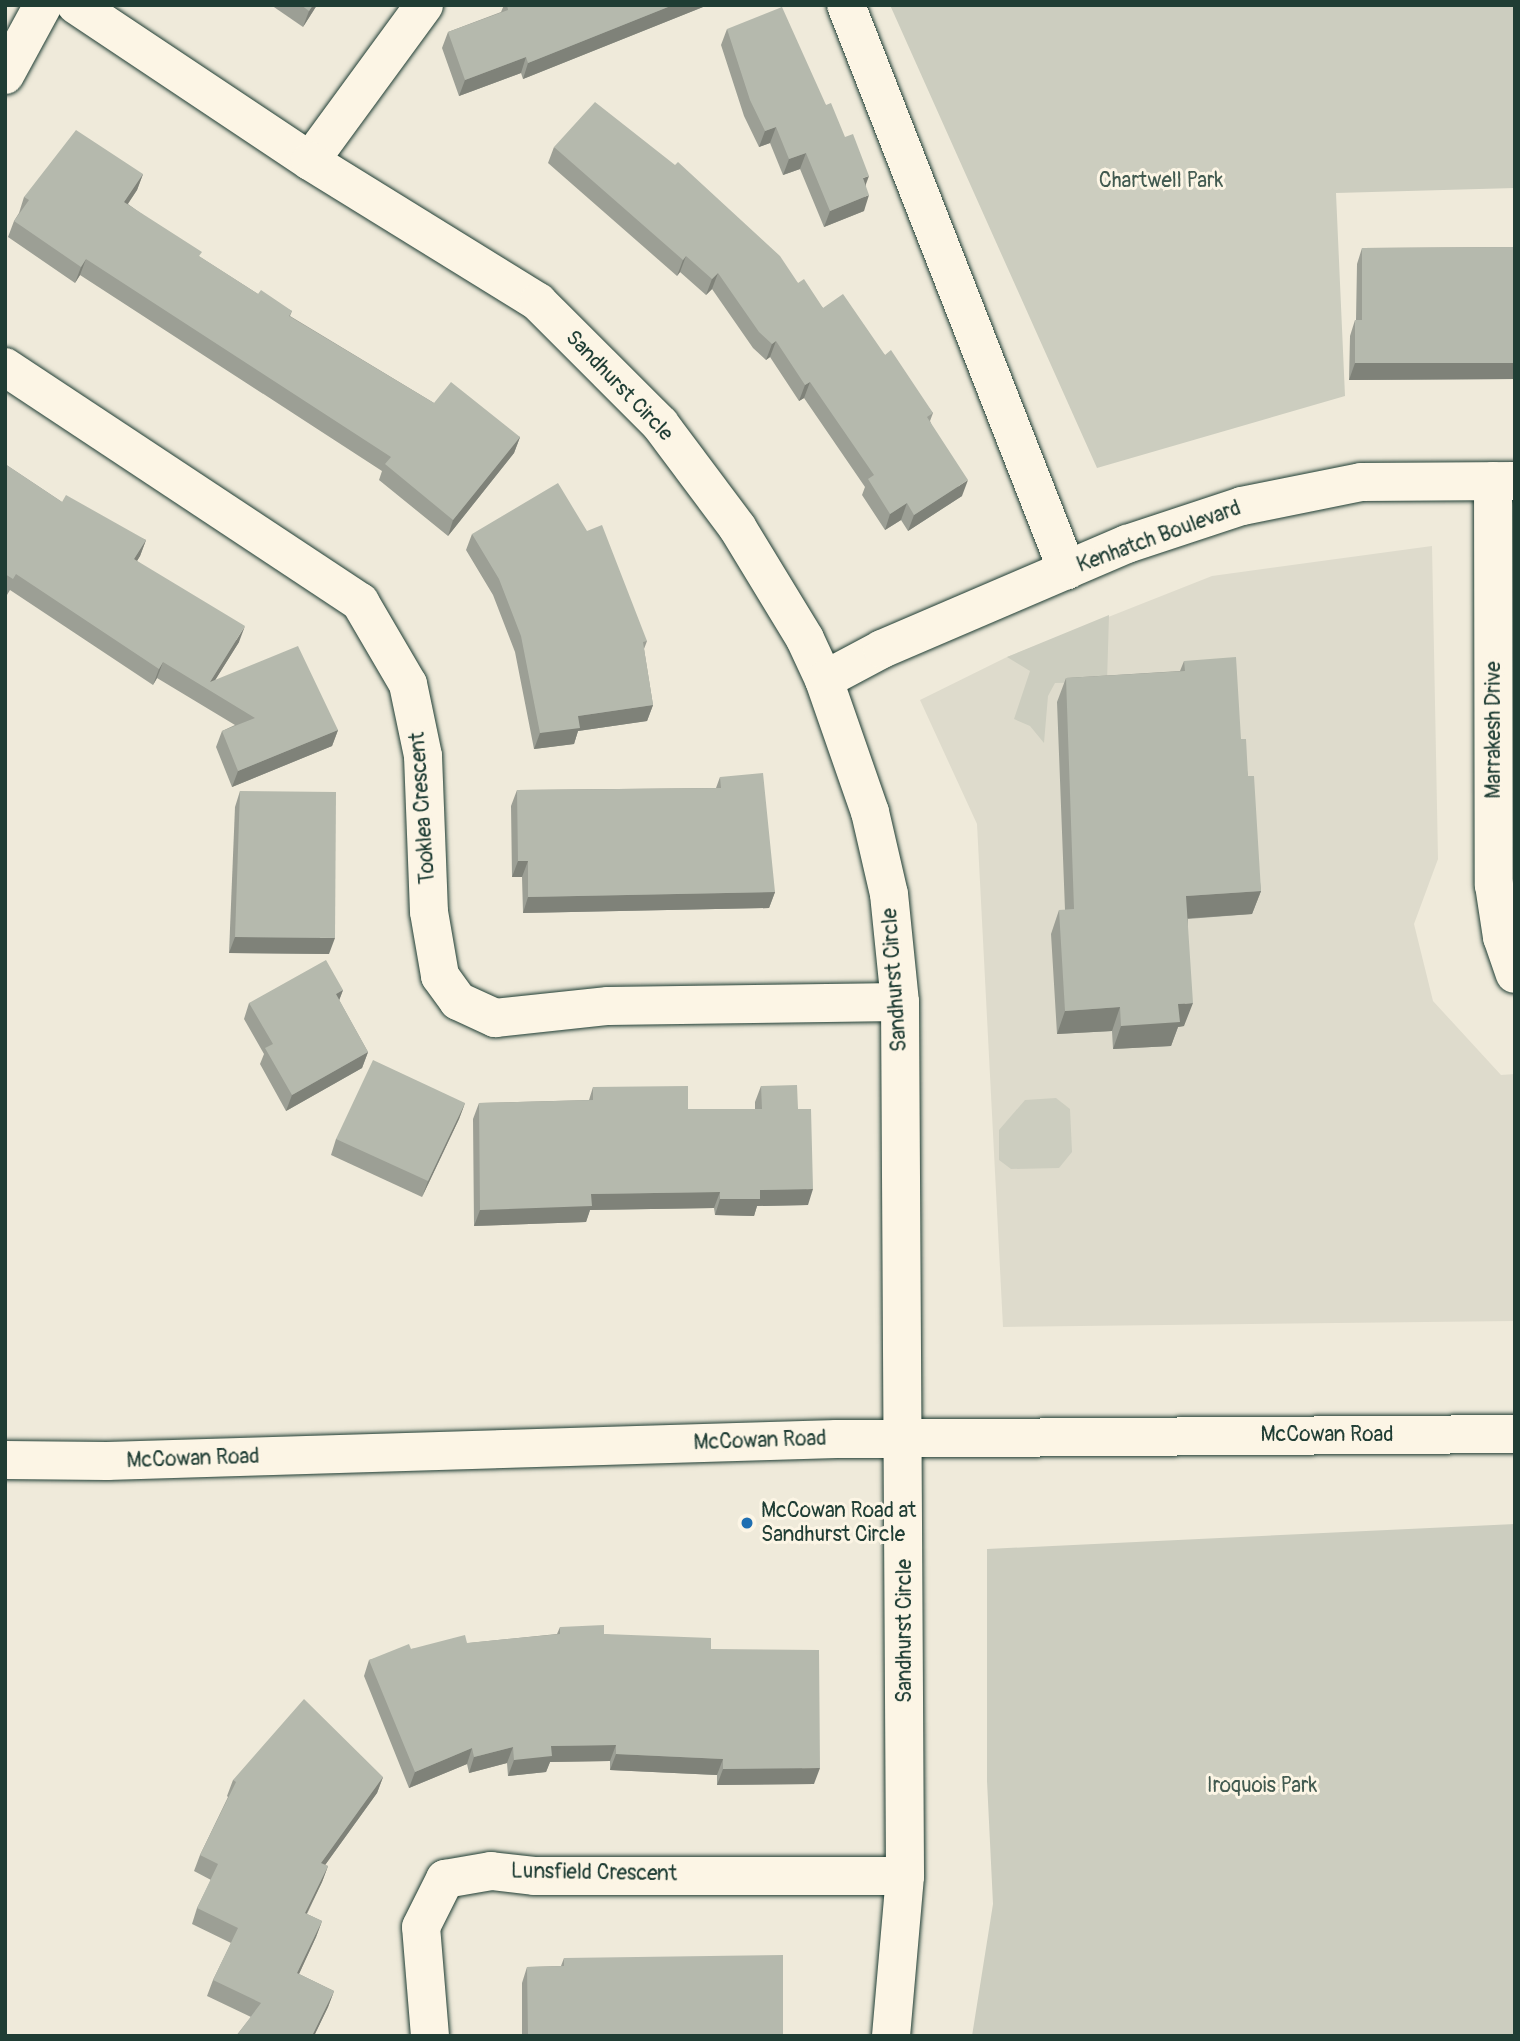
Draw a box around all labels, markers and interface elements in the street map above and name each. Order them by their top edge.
park label: Chartwell Park [1099,168,1223,194]
street label: Sandhurst Circle [560,325,678,447]
street label: Kenhatch Boulevard [1074,496,1244,578]
street label: Marrakesh Drive [1481,661,1507,799]
street label: Tooklea Crescent [405,731,441,885]
street label: Sandhurst Circle [877,907,913,1053]
street label: McCowan Road [1260,1422,1394,1448]
street label: McCowan Road [693,1426,827,1456]
street label: McCowan Road [126,1444,260,1474]
place label: McCowan Road at Sandhurst Circle [761,1498,916,1548]
marker: McCowan Road at Sandhurst Circle [739,1515,755,1531]
street label: Sandhurst Circle [892,1559,918,1703]
park label: Iroquois Park [1207,1773,1317,1799]
street label: Lunsfield Crescent [511,1859,677,1887]

